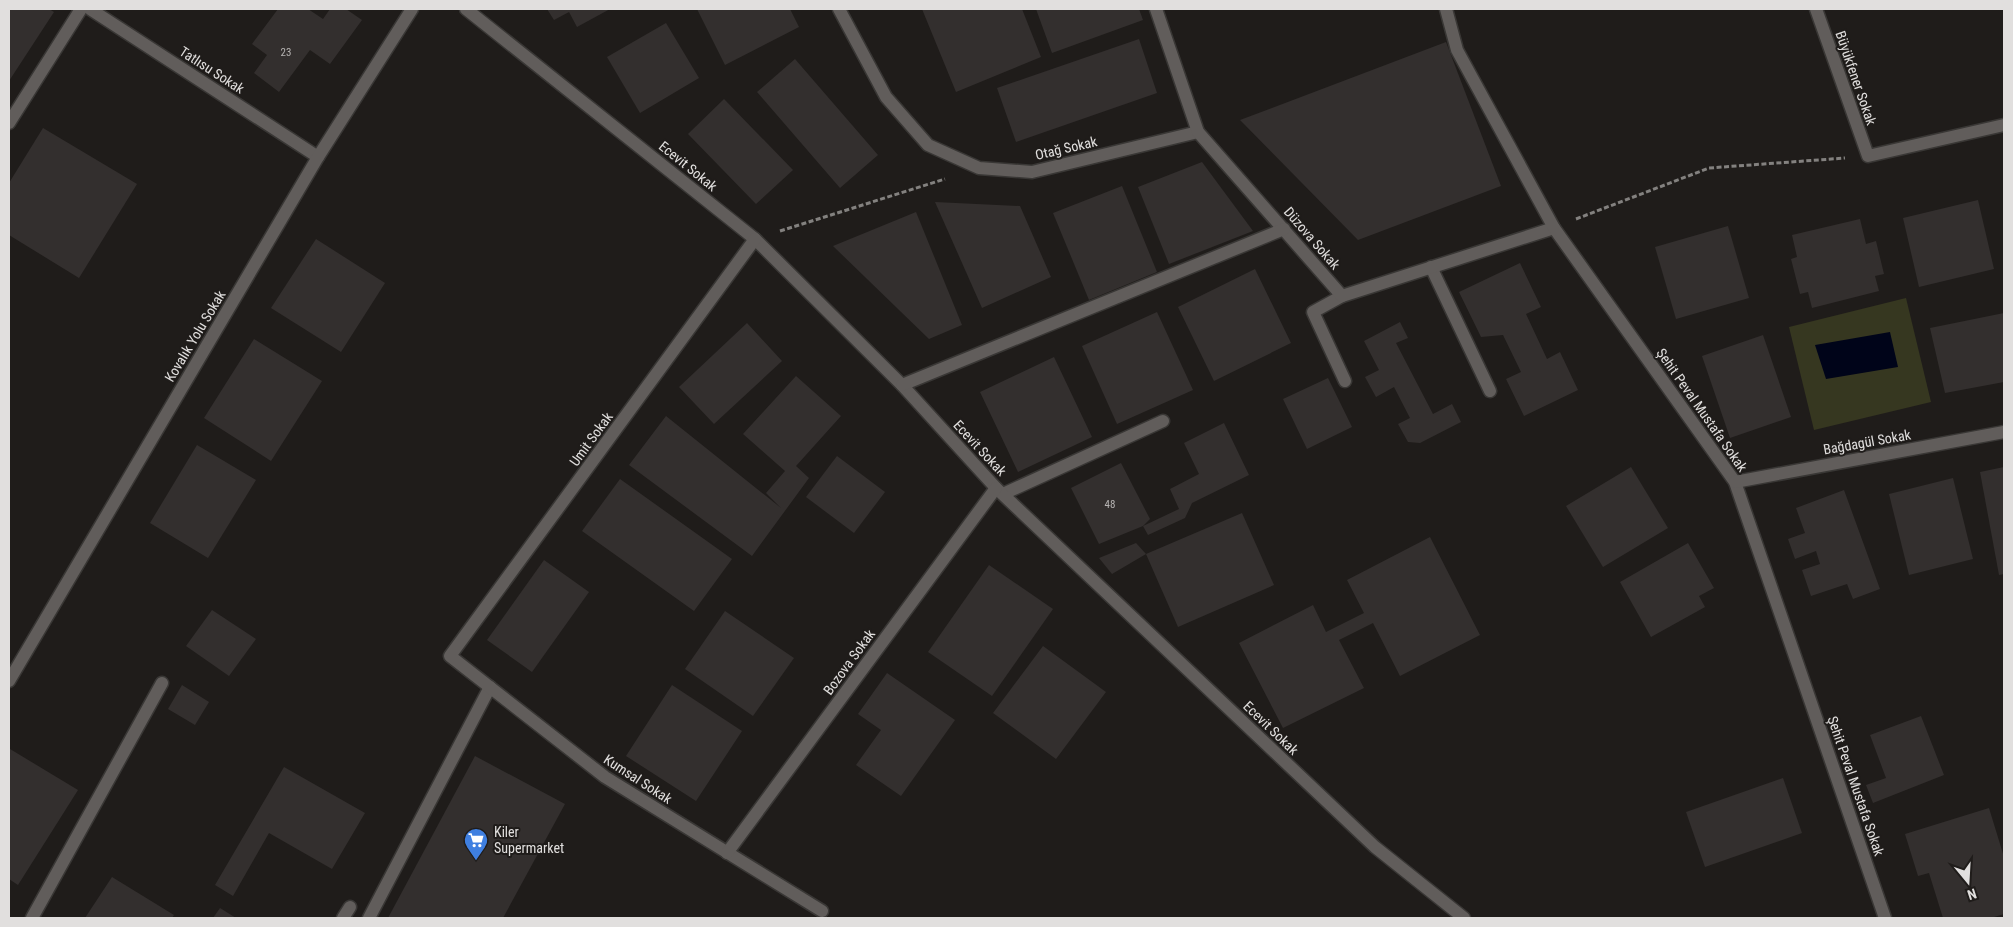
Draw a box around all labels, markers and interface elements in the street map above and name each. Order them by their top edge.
street label: Büyükfener Sokak [1832,29,1880,128]
street label: Tatlısu Sokak [177,43,248,97]
house number: 23 [281,46,291,59]
street label: Otağ Sokak [1034,133,1099,163]
street label: Ecevit Sokak [656,138,721,195]
street label: Düzova Sokak [1281,204,1344,273]
street label: Kovalık Yolu Sokak [161,287,229,385]
street label: Şehit Peval Mustafa Sokak [1653,345,1751,475]
street label: Umit Sokak [566,408,616,469]
street label: Ecevit Sokak [950,417,1010,480]
street label: Bağdagül Sokak [1822,426,1913,458]
house number: 48 [1105,498,1115,511]
street label: Bozova Sokak [820,626,878,698]
street label: Ecevit Sokak [1240,698,1302,759]
street label: Şehit Peval Mustafa Sokak [1825,714,1888,859]
street label: Kumsal Sokak [601,751,676,807]
place label: Kiler Supermarket [494,824,564,856]
supermarket icon: Kiler Supermarket [463,827,489,861]
north arrow [1943,857,1993,907]
text: N [1965,885,1979,903]

